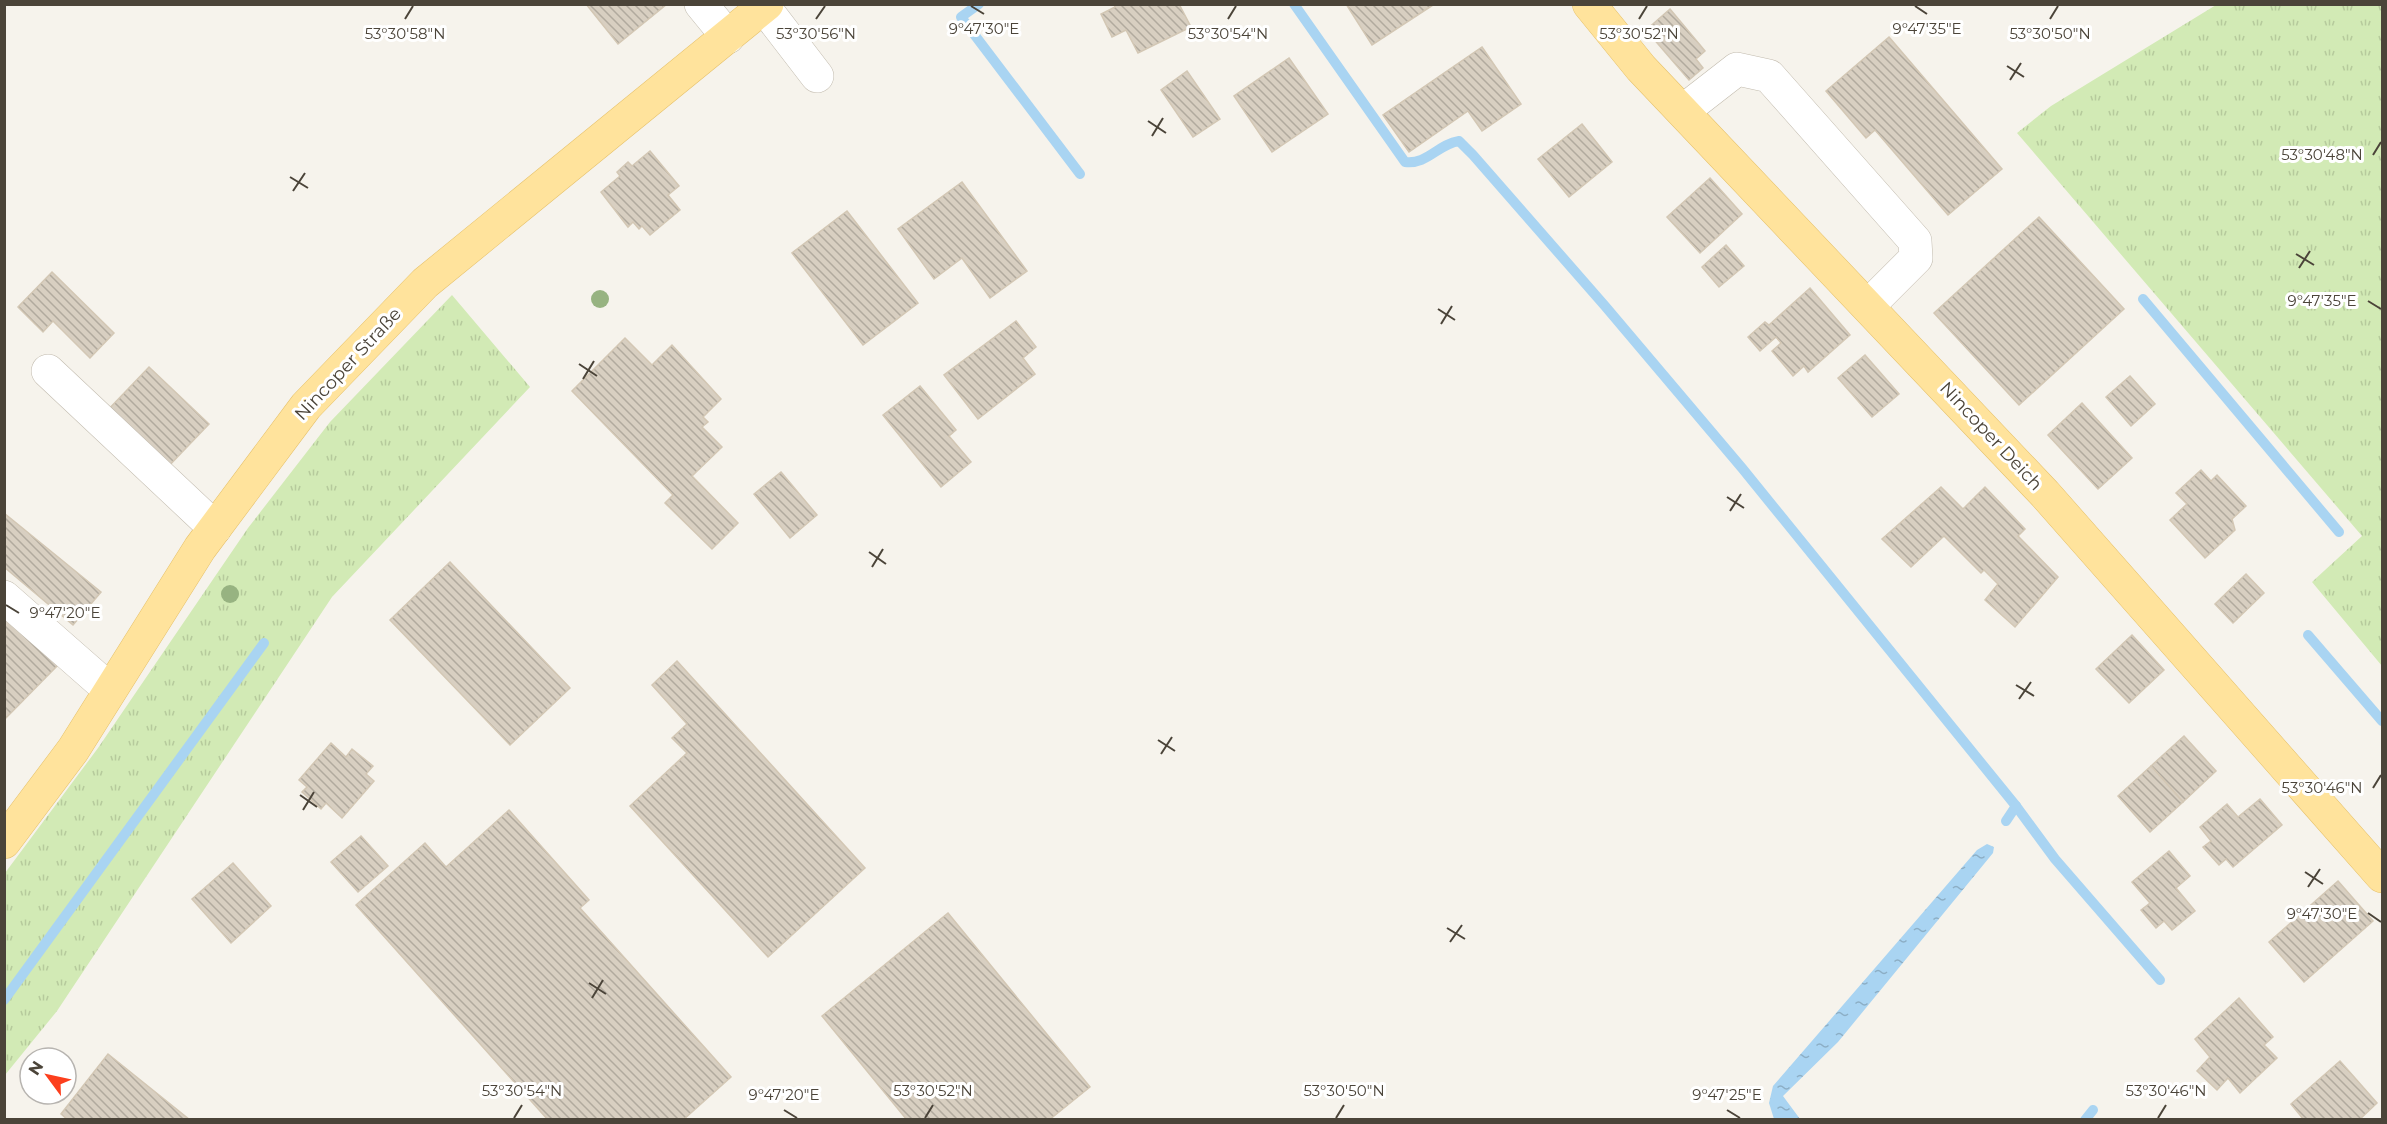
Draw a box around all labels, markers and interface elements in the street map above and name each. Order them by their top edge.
text: 9°47'30"E [949,19,1019,38]
text: 9°47'35"E [1892,19,1962,38]
text: 53°30'58"N [365,24,445,43]
text: 53°30'56"N [776,24,856,43]
text: 53°30'54"N [1188,24,1268,43]
text: 53°30'52"N [1599,24,1679,43]
text: 53°30'50"N [2009,24,2091,43]
text: 53°30'48"N [2281,145,2363,164]
text: 9°47'35"E [2287,291,2357,310]
street label: Nincoper Straße [290,303,406,425]
street label: Nincoper Deich [1935,377,2047,495]
text: 9°47'20"E [30,603,100,622]
text: 53°30'46"N [2282,778,2362,797]
text: 9°47'30"E [2287,904,2357,923]
north arrow [18,1046,78,1106]
text: N [24,1058,47,1079]
text: 53°30'54"N [482,1081,562,1100]
text: 53°30'52"N [893,1081,973,1100]
text: 53°30'50"N [1303,1081,1385,1100]
text: 53°30'46"N [2126,1081,2206,1100]
text: 9°47'20"E [749,1085,819,1104]
text: 9°47'25"E [1692,1085,1762,1104]

